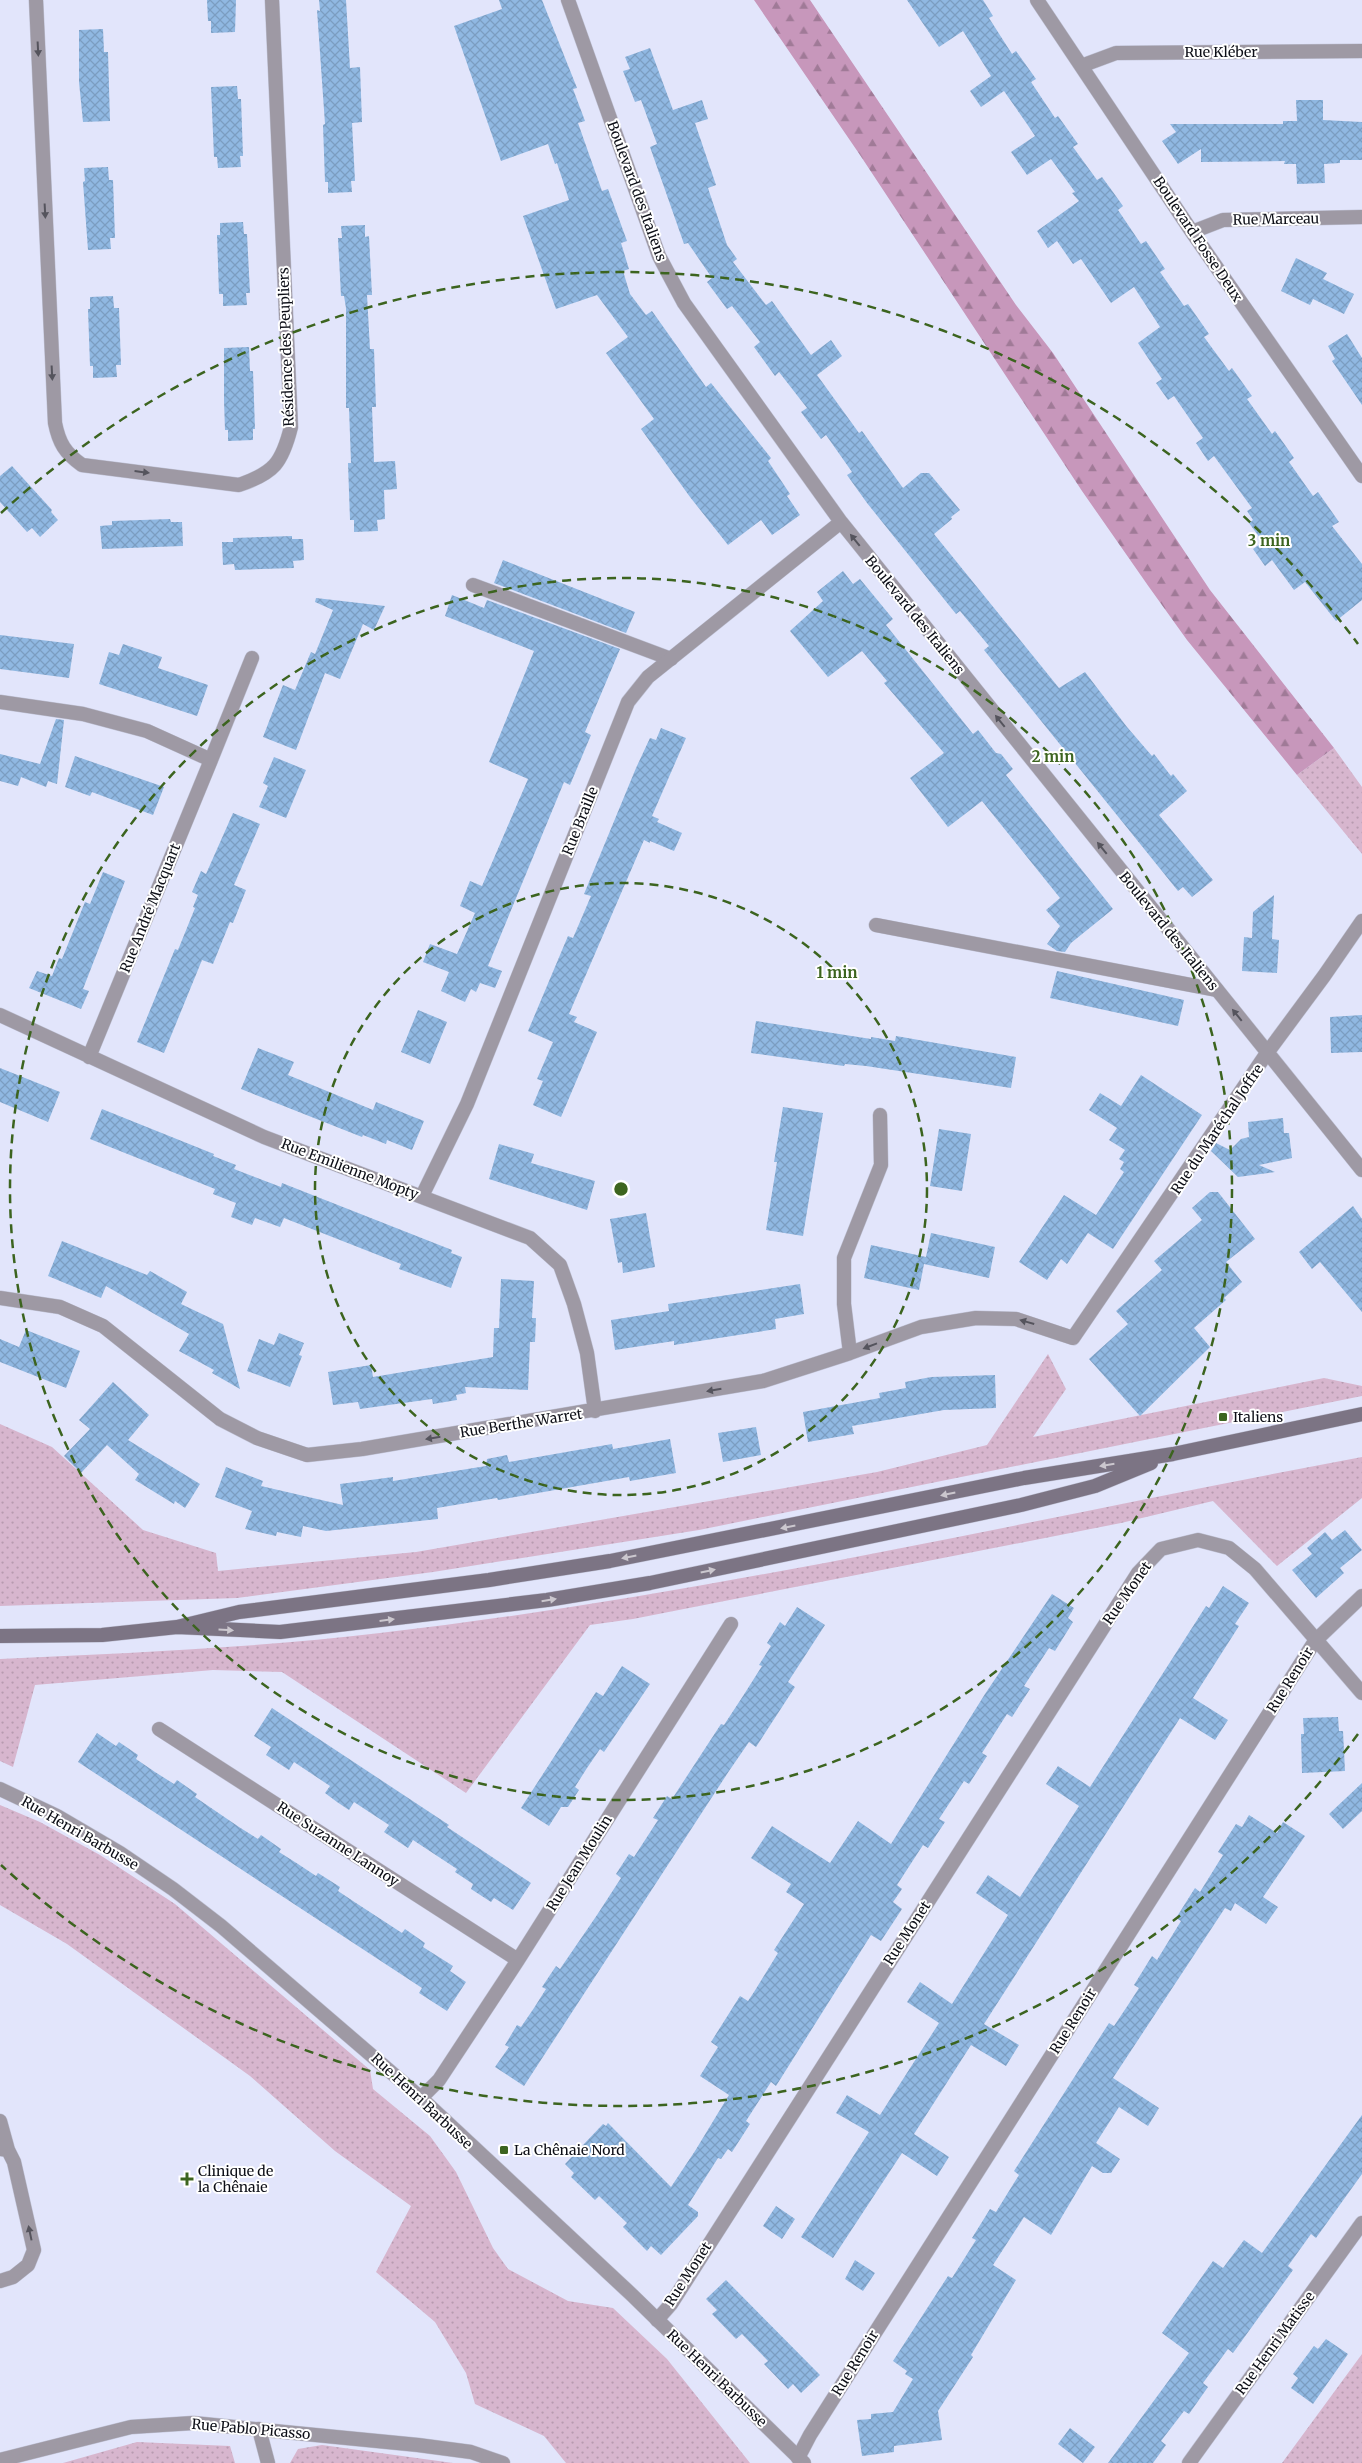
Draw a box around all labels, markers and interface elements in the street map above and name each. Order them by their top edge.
one-way arrow [35,41,43,57]
street label: Rue Kléber [1184,43,1258,61]
street label: Boulevard des Italiens [603,119,671,264]
street label: Boulevard Fosse Deux [1149,173,1247,306]
one-way arrow [42,203,50,219]
street label: Rue Marceau [1233,209,1320,229]
street label: Résidence des Peupliers [274,267,298,427]
one-way arrow [49,366,57,382]
one-way arrow [134,468,150,476]
text: 3 min [1248,531,1290,550]
one-way arrow [850,533,860,546]
street label: Boulevard des Italiens [862,552,969,678]
one-way arrow [995,715,1006,728]
text: 2 min [1032,747,1074,766]
street label: Rue Braille [558,784,602,858]
street label: Rue André Macquart [116,840,184,975]
one-way arrow [1097,842,1108,855]
street label: Boulevard des Italiens [1116,868,1223,994]
text: 1 min [817,963,857,982]
one-way arrow [1231,1009,1242,1022]
street label: Rue du Maréchal Joffre [1167,1061,1267,1197]
street label: Rue Emilienne Mopty [279,1134,422,1204]
centre of rings [612,1180,630,1198]
one-way arrow [1020,1317,1035,1325]
one-way arrow [862,1343,877,1350]
one-way arrow [705,1387,721,1395]
street label: Rue Berthe Warret [459,1404,584,1442]
place label: Italiens [1233,1408,1283,1426]
marker: Italiens [1217,1411,1229,1423]
one-way arrow [424,1434,440,1442]
one-way arrow [1099,1461,1115,1469]
one-way arrow [940,1490,955,1498]
one-way arrow [780,1523,796,1531]
one-way arrow [620,1554,636,1562]
street label: Rue Monet [1099,1558,1156,1628]
one-way arrow [701,1567,716,1575]
one-way arrow [541,1595,557,1603]
one-way arrow [380,1616,396,1624]
one-way arrow [218,1626,234,1634]
street label: Rue Renoir [1263,1644,1317,1716]
street label: Rue Henri Barbusse [18,1792,142,1874]
street label: Rue Suzanne Lannoy [274,1798,403,1891]
street label: Rue Jean Moulin [542,1812,616,1914]
street label: Rue Monet [880,1897,935,1968]
street label: Rue Renoir [1046,1985,1100,2057]
street label: Rue Henri Barbusse [368,2049,476,2153]
place label: La Chênaie Nord [514,2141,625,2159]
marker: La Chênaie Nord [498,2144,510,2156]
place label: Clinique de la Chênaie [198,2162,273,2196]
marker: Clinique de la Chênaie [180,2172,194,2186]
one-way arrow [26,2226,34,2241]
street label: Rue Monet [661,2238,716,2309]
street label: Rue Henri Matisse [1232,2288,1318,2398]
street label: Rue Henri Barbusse [663,2326,771,2430]
street label: Rue Renoir [828,2327,882,2399]
street label: Rue Pablo Picasso [191,2415,311,2443]

